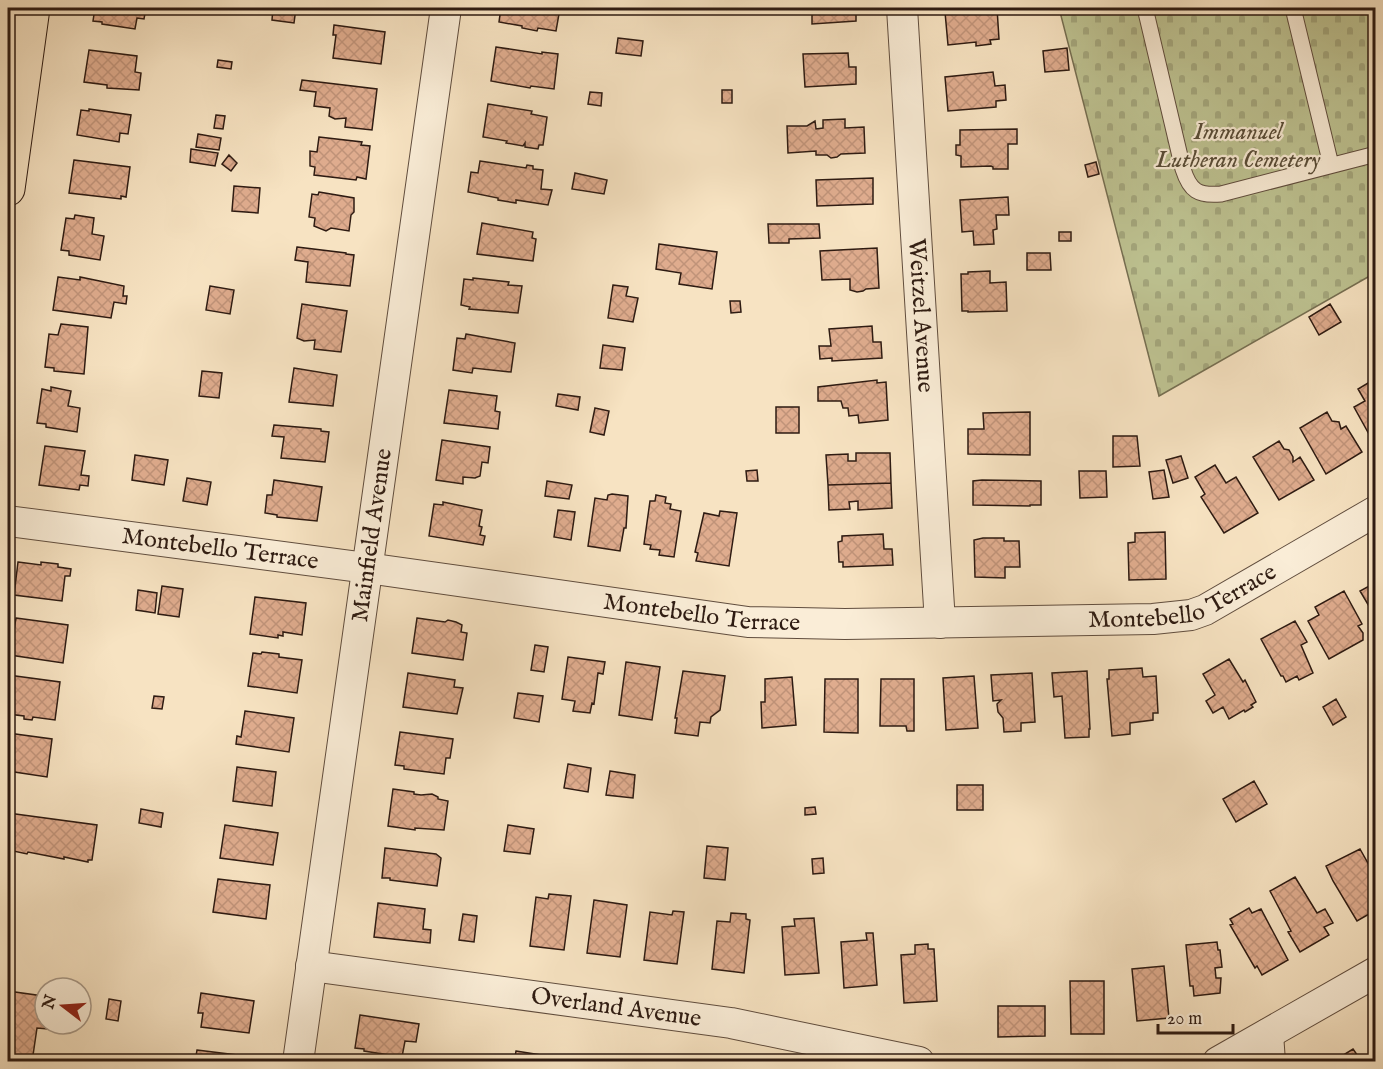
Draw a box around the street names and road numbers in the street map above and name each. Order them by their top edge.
street label: Weitzel Avenue [901,237,941,394]
street label: Mainfield Avenue [344,446,399,624]
street label: Montebello Terrace [120,521,320,577]
street label: Montebello Terrace [1088,557,1282,636]
street label: Montebello Terrace [601,586,800,639]
street label: Overland Avenue [529,981,703,1034]

